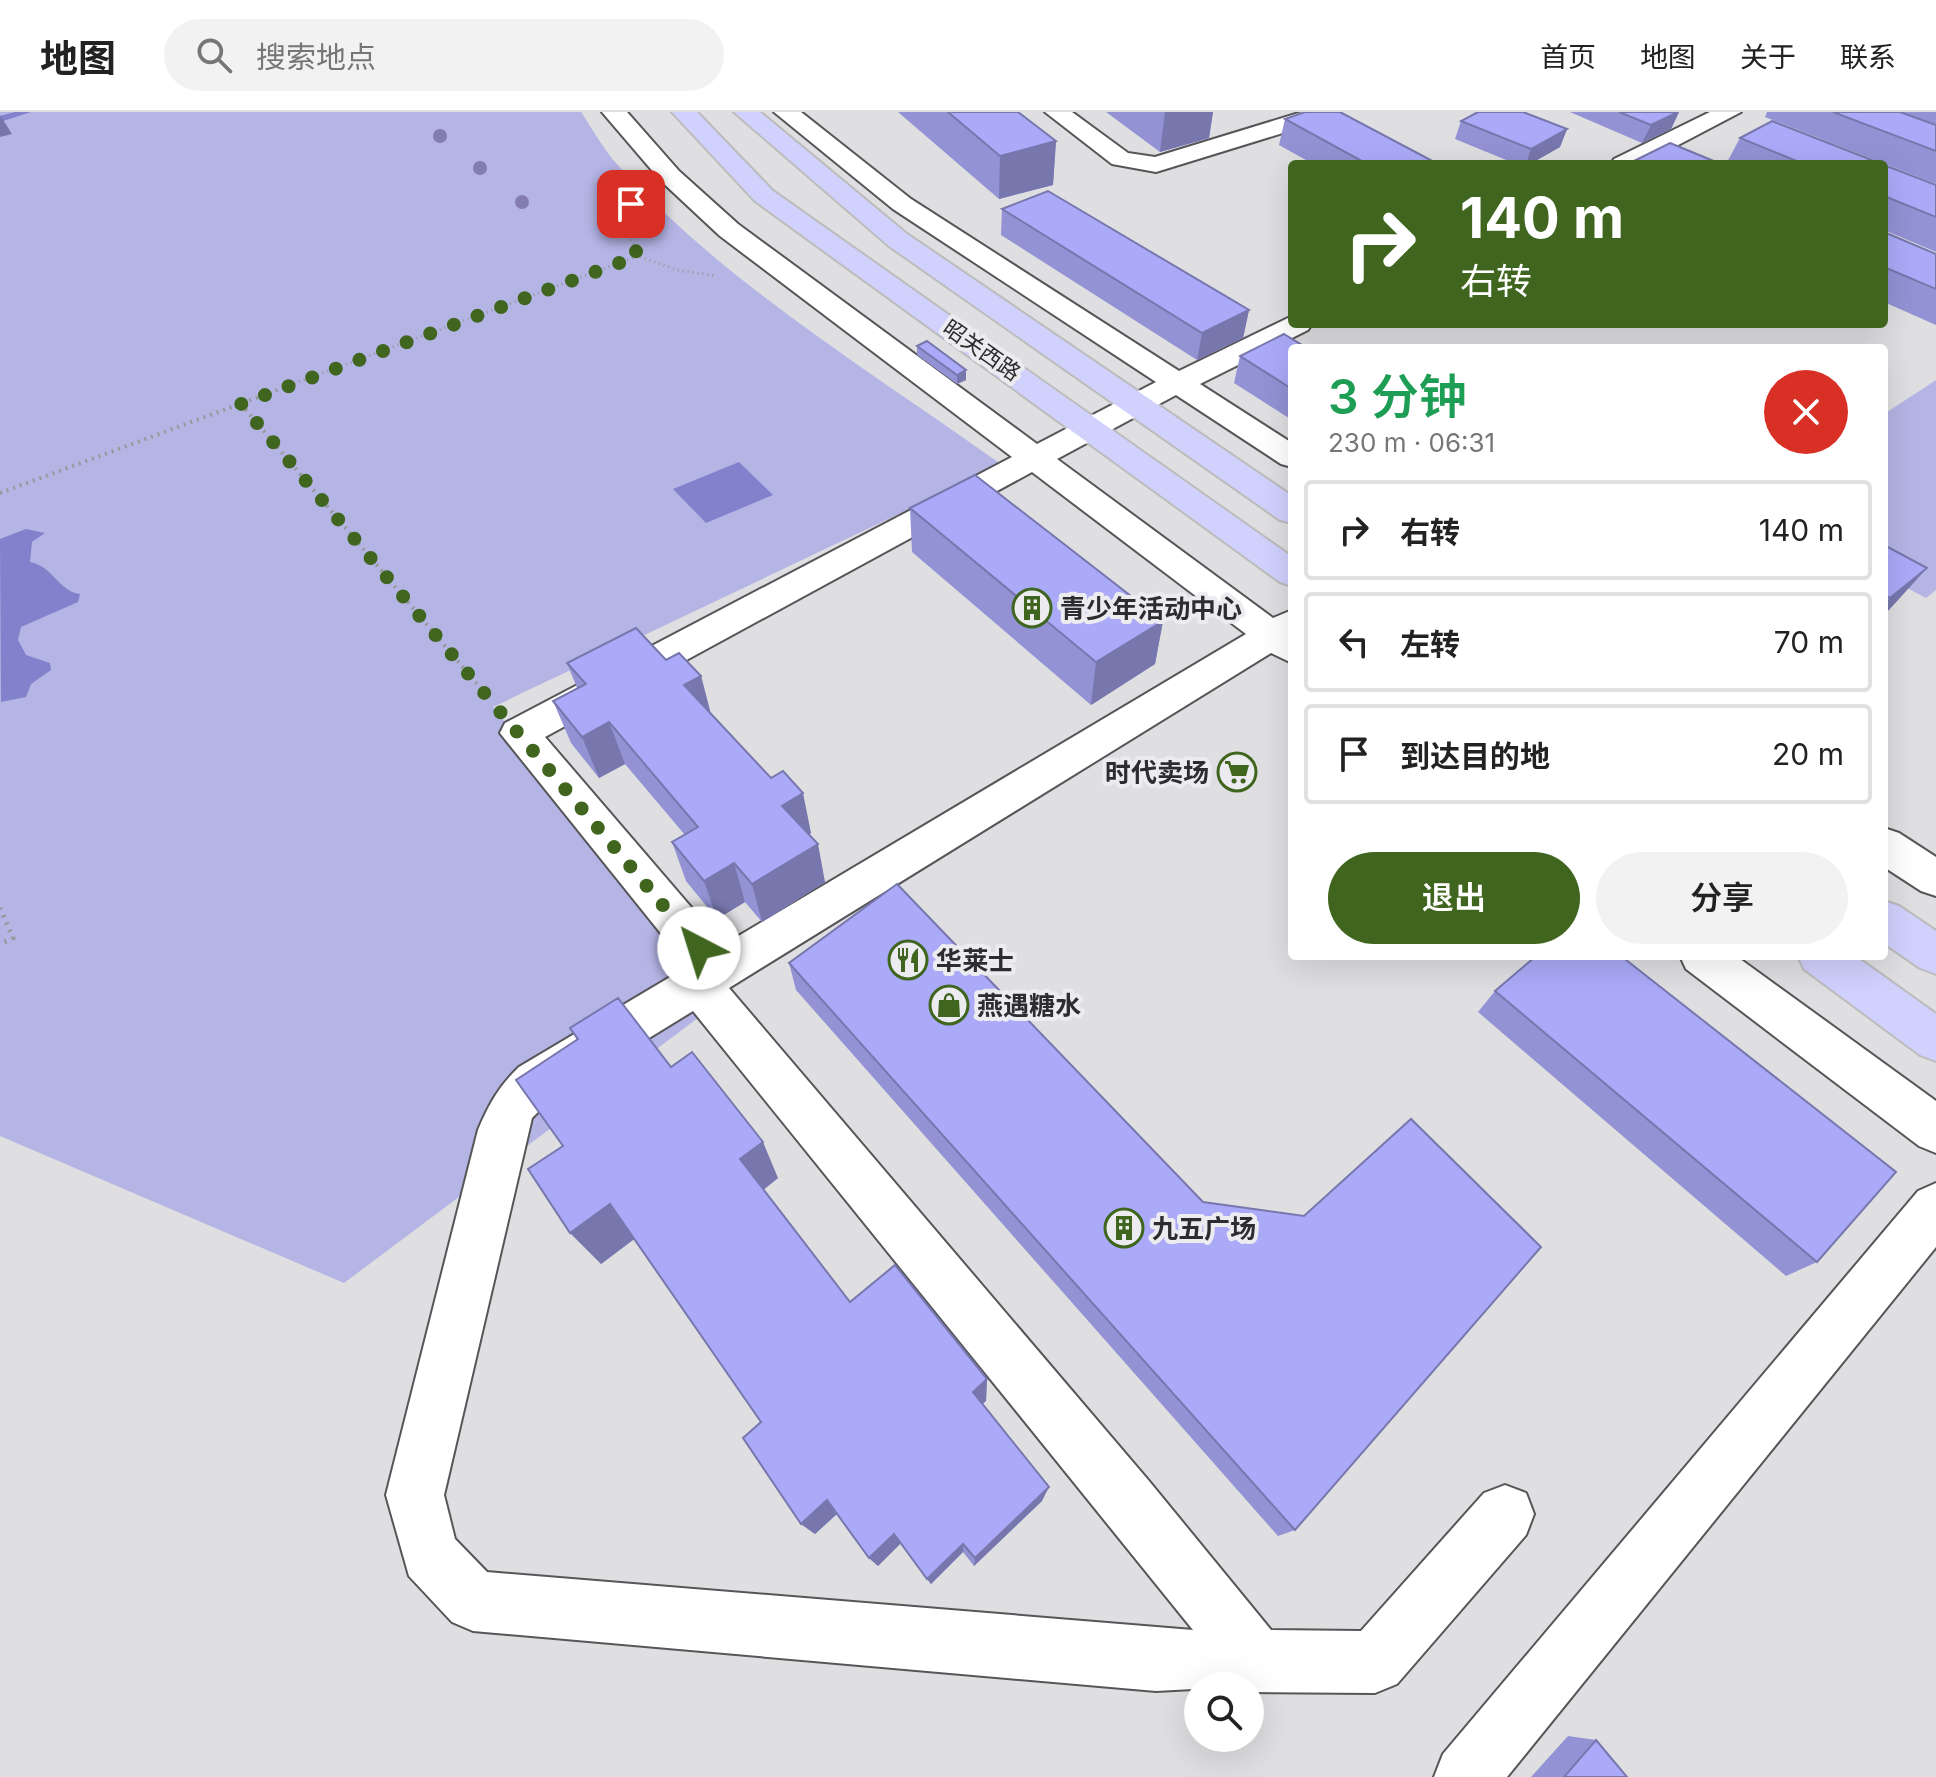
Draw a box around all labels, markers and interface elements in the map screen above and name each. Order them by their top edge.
search box [164,19,724,91]
icon: search [192,33,236,77]
text: 地图 [40,35,116,81]
text: 搜索地点 [256,39,376,75]
text: 首页 [1540,40,1596,74]
text: 地图 [1640,40,1696,74]
text: 关于 [1740,40,1796,74]
text: 联系 [1840,40,1896,74]
pin [597,170,665,238]
icon: arrive [609,182,653,226]
text: 140 m [1460,184,1624,252]
icon: right [1328,192,1432,296]
text: 右转 [1460,259,1532,303]
street label: 昭关西路 [938,314,1026,386]
text: 3 分钟 [1328,367,1467,426]
button: close [1764,370,1848,454]
text: 230 m · 06:31 [1328,427,1495,458]
icon: right [1332,508,1376,552]
text: 140 m [1759,512,1844,548]
text: 右转 [1400,514,1460,550]
building icon: 青少年活动中心 [1011,587,1053,629]
place label: 青少年活动中心 [1060,593,1242,624]
icon: left [1332,620,1376,664]
text: 70 m [1774,624,1844,660]
text: 左转 [1400,626,1460,662]
icon: arrive [1332,732,1376,776]
text: 20 m [1772,736,1844,772]
text: 到达目的地 [1400,738,1550,774]
supermarket icon: 时代卖场 [1216,751,1258,793]
place label: 时代卖场 [1105,757,1209,788]
button: 退出 [1328,852,1580,944]
button: 分享 [1596,852,1848,944]
position arrow [657,906,741,990]
restaurant icon: 华莱士 [887,939,929,981]
place label: 华莱士 [936,945,1014,976]
shop icon: 燕遇糖水 [928,984,970,1026]
place label: 燕遇糖水 [977,990,1081,1021]
building icon: 九五广场 [1103,1207,1145,1249]
place label: 九五广场 [1152,1213,1256,1244]
map controls [1184,1672,1264,1752]
button: search [1184,1672,1264,1752]

